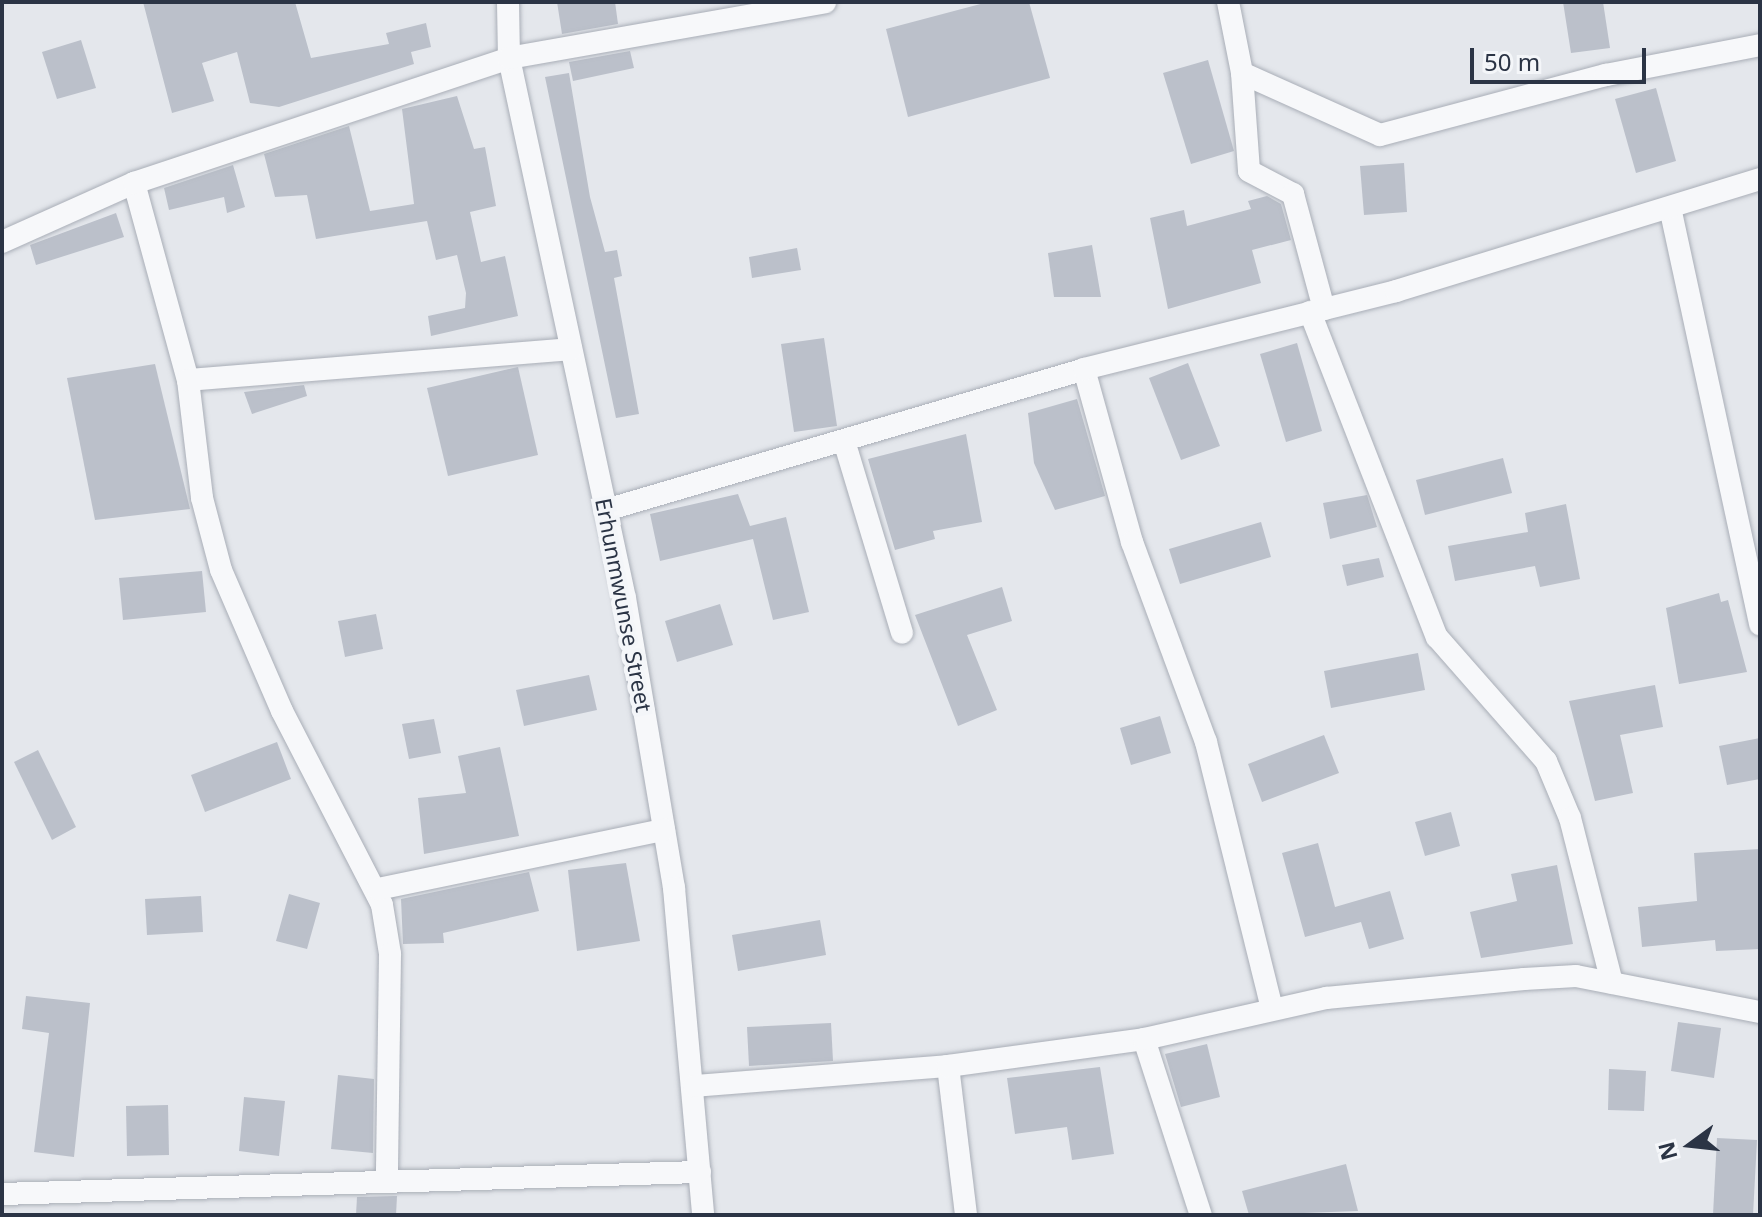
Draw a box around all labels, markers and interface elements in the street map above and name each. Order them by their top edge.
scale bar [1474,32,1650,82]
text: 50 m [1484,45,1540,78]
street label: Erhunmwunse Street [590,496,658,714]
north arrow [1650,1105,1730,1185]
text: N [1650,1139,1684,1164]

